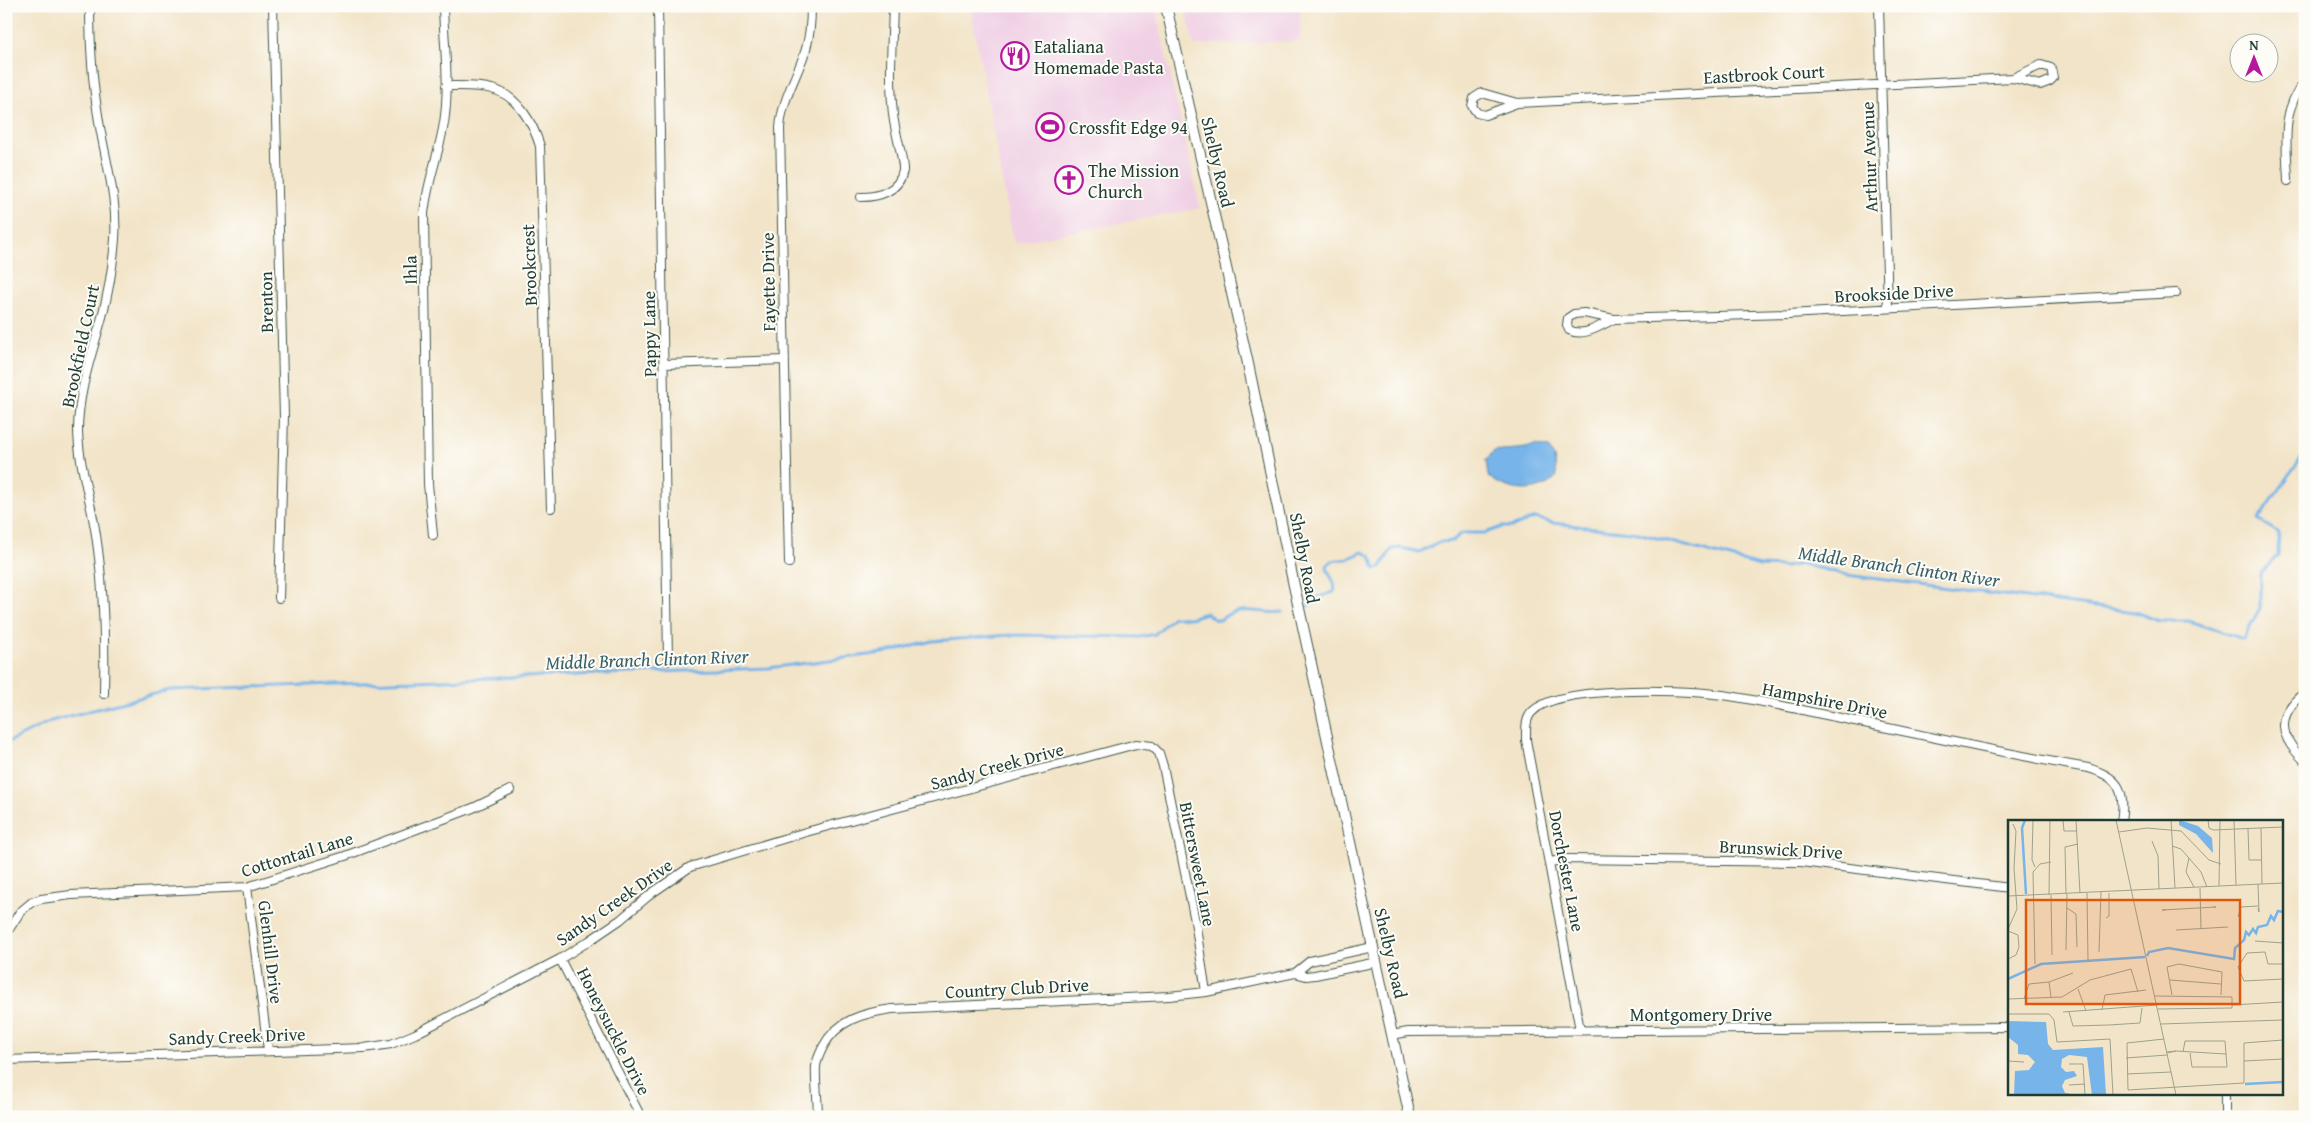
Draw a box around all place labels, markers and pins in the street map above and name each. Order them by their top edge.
place label: Eataliana Homemade Pasta [1034,33,1164,81]
restaurant icon: Eataliana Homemade Pasta [1000,41,1030,71]
sports icon: Crossfit Edge 94 [1035,112,1065,142]
place label: Crossfit Edge 94 [1069,114,1188,141]
place label: The Mission Church [1088,157,1179,205]
church icon: The Mission Church [1054,165,1084,195]

